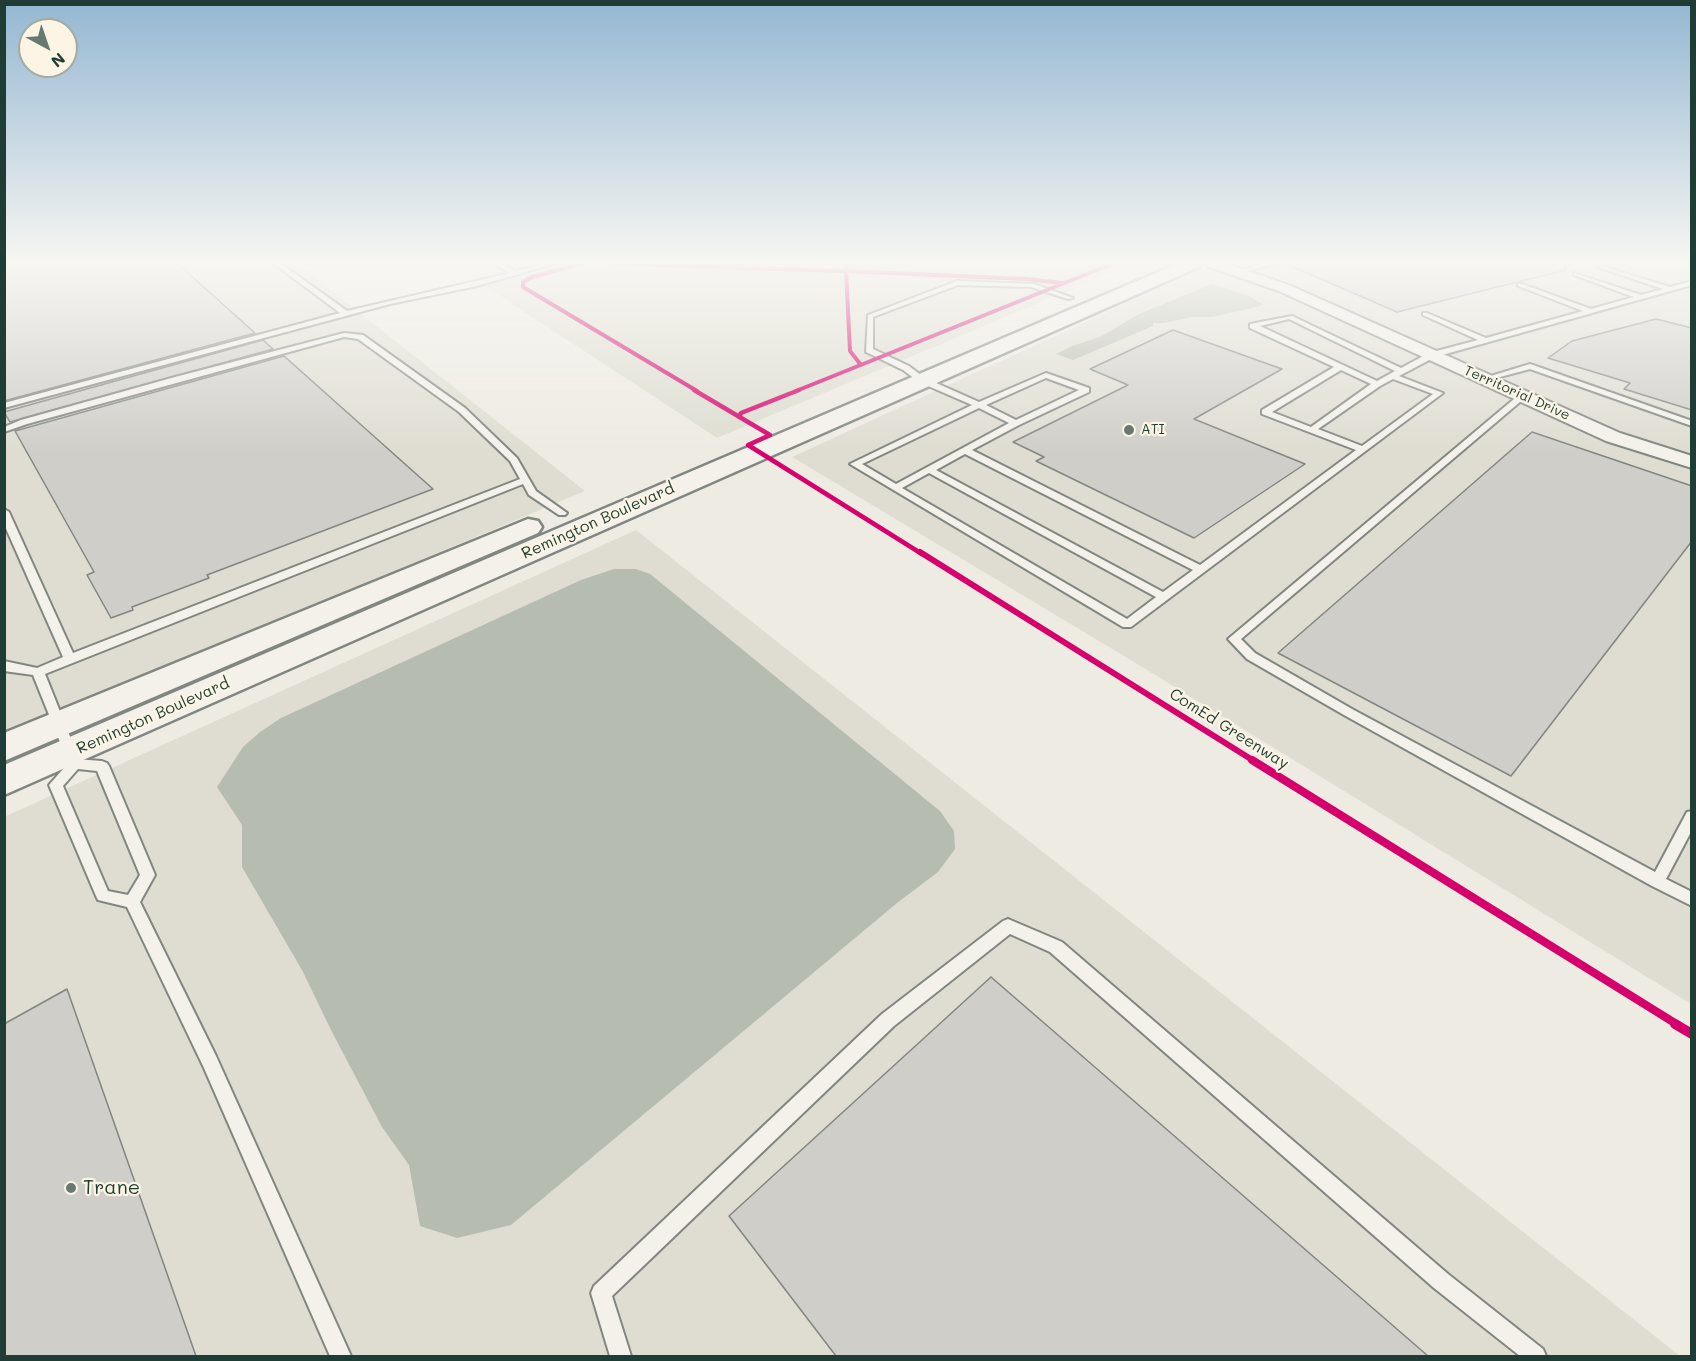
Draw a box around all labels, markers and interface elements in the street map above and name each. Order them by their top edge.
north arrow [18,18,78,78]
text: N [47,49,70,73]
street label: Territorial Drive [1461,362,1573,424]
place label: ATI [1141,422,1165,438]
marker: ATI [1122,423,1136,437]
street label: Remington Boulevard [519,479,677,563]
street label: Remington Boulevard [74,674,232,758]
street label: ComEd Greenway [1166,684,1292,774]
place label: Trane [83,1176,140,1200]
marker: Trane [64,1181,78,1195]

